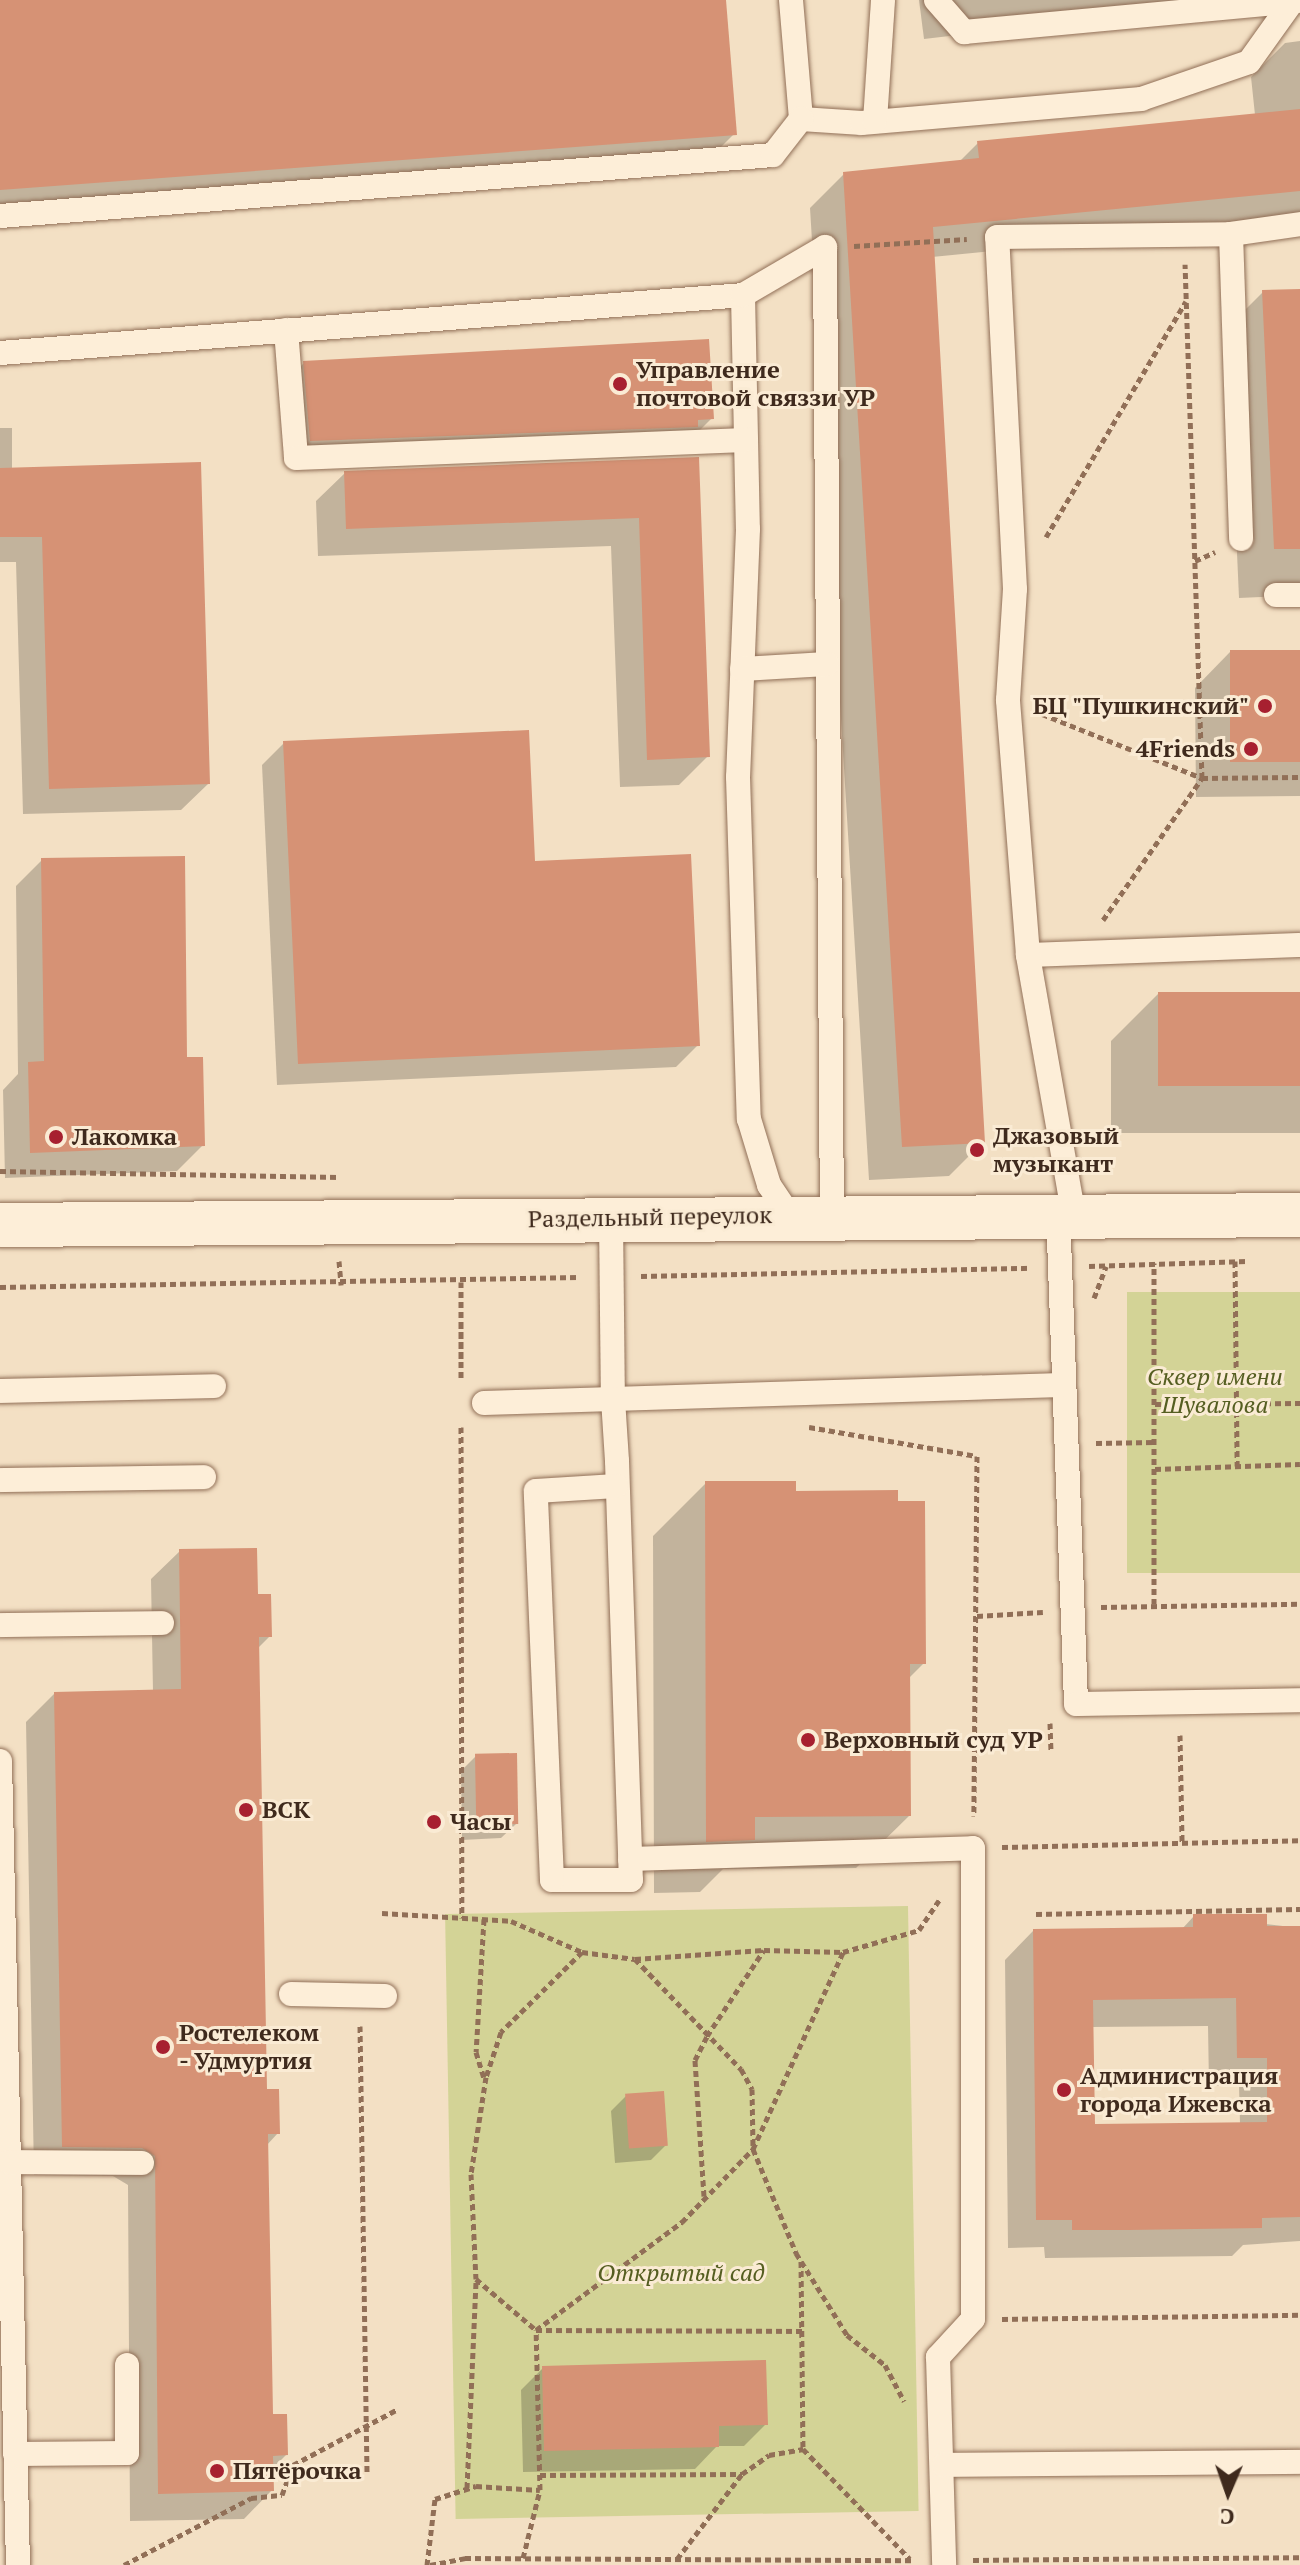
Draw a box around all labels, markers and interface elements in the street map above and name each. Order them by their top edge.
place label: Управление почтовой связзи УР [636,356,875,412]
marker: Управление почтовой связзи УР [611,375,629,393]
place label: БЦ "Пушкинский" [1032,692,1249,720]
marker: БЦ "Пушкинский" [1256,697,1274,715]
place label: 4Friends [1136,735,1235,763]
marker: 4Friends [1242,740,1260,758]
place label: Джазовый музыкант [993,1122,1119,1178]
place label: Лакомка [72,1123,177,1151]
marker: Лакомка [47,1128,65,1146]
marker: Джазовый музыкант [968,1141,986,1159]
street label: Раздельный переулок [528,1200,772,1234]
park label: Сквер имени Шувалова [1147,1363,1283,1419]
place label: Верховный суд УР [824,1726,1043,1754]
marker: Верховный суд УР [799,1731,817,1749]
place label: ВСК [262,1796,310,1824]
marker: ВСК [237,1801,255,1819]
place label: Часы [450,1808,511,1836]
marker: Часы [425,1813,443,1831]
place label: Ростелеком - Удмуртия [179,2019,319,2075]
marker: Ростелеком - Удмуртия [154,2038,172,2056]
place label: Администрация города Ижевска [1080,2062,1278,2118]
marker: Администрация города Ижевска [1055,2081,1073,2099]
park label: Открытый сад [597,2259,765,2287]
north arrow [1188,2453,1268,2533]
place label: Пятёрочка [233,2457,362,2485]
marker: Пятёрочка [208,2462,226,2480]
text: С [1219,2503,1235,2532]

